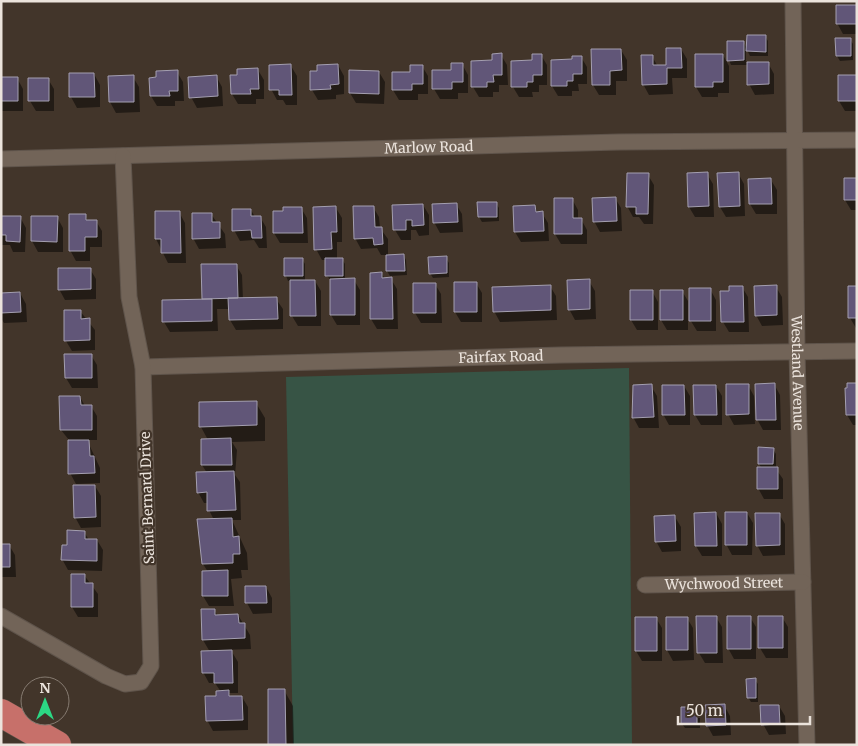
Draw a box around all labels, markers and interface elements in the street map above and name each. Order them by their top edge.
street label: Marlow Road [384,137,474,157]
street label: Westland Avenue [788,314,808,431]
street label: Fairfax Road [458,346,544,367]
street label: Saint Bernard Drive [136,431,158,565]
street label: Wychwood Street [664,573,784,594]
north arrow [20,676,70,726]
text: N [39,679,51,697]
scale bar [678,694,810,726]
text: 50 m [686,701,723,720]

